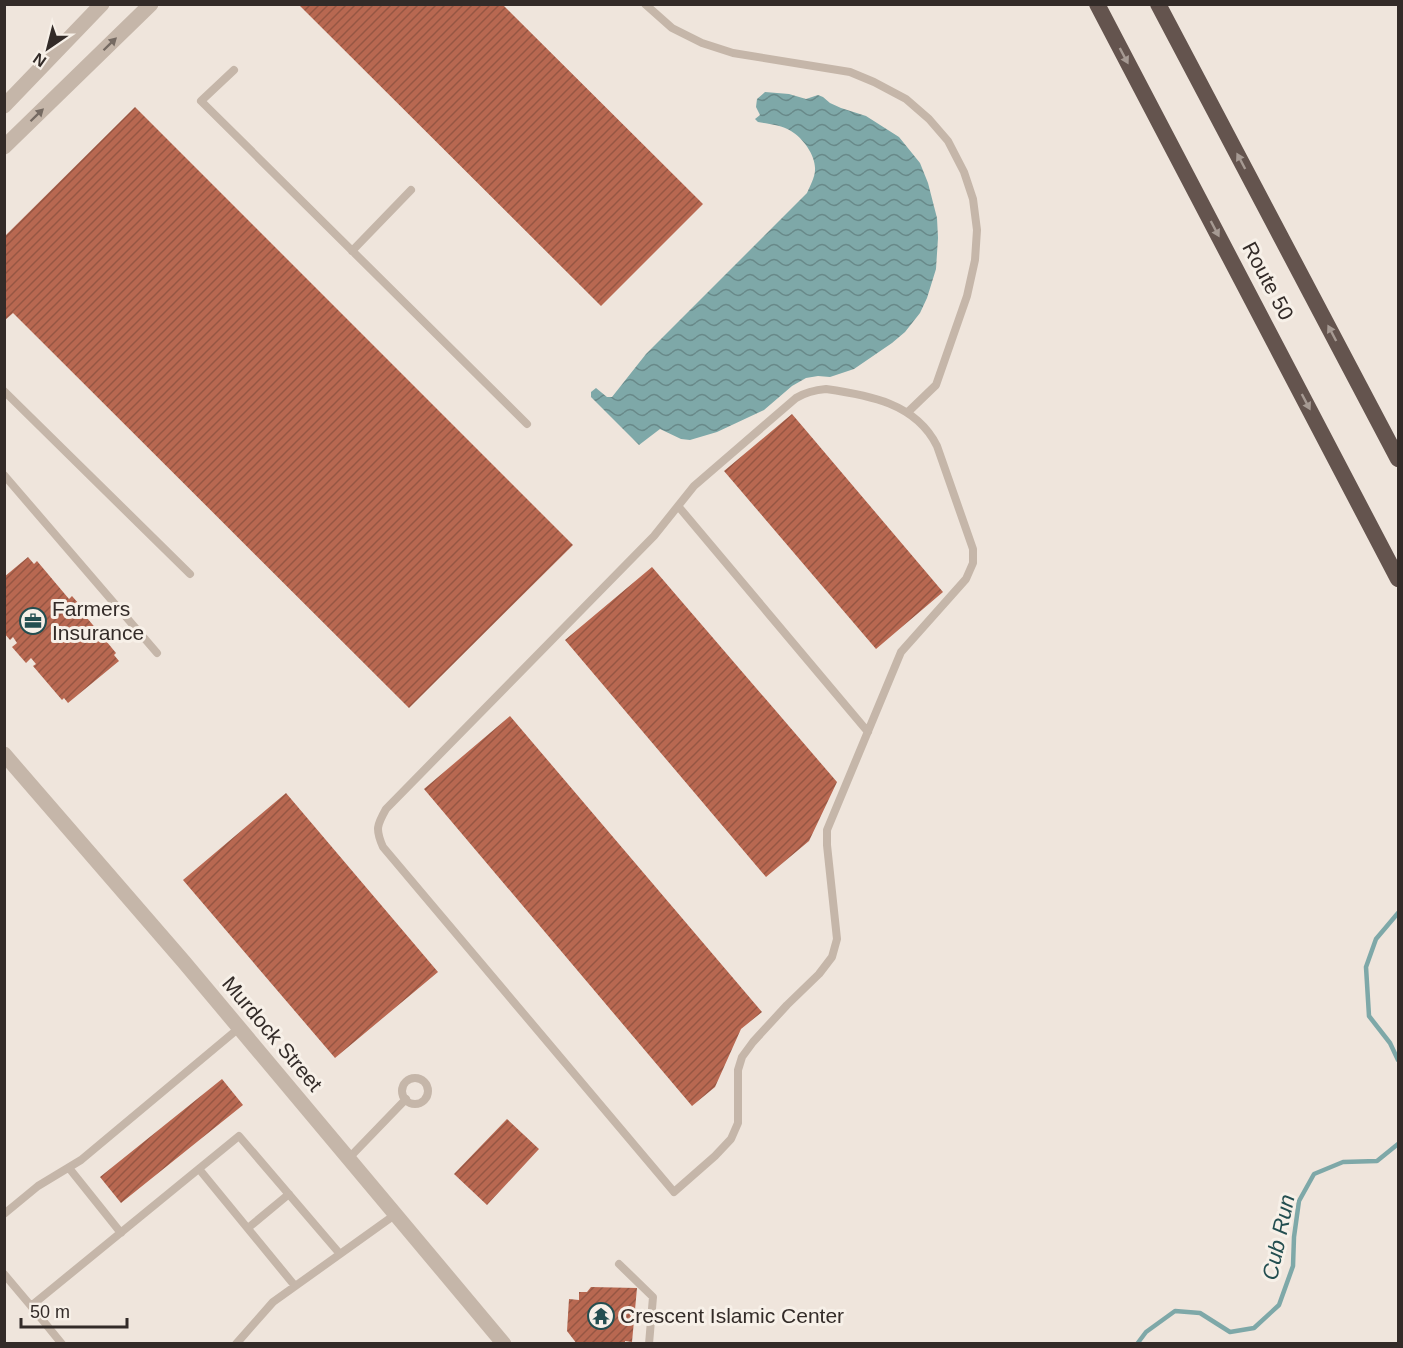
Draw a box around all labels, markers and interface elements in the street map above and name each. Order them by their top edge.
north arrow [18,18,78,78]
one-way arrow [103,37,118,51]
one-way arrow [1120,48,1129,65]
text: N [30,50,49,70]
one-way arrow [29,109,43,123]
one-way arrow [1236,152,1246,170]
one-way arrow [1210,221,1220,238]
street label: Route 50 [1238,238,1299,324]
one-way arrow [1327,325,1337,342]
one-way arrow [1301,393,1311,410]
place label: Farmers Insurance [52,597,144,644]
office icon: Farmers Insurance [18,606,48,636]
street label: Murdock Street [218,972,327,1096]
water label: Cub Run [1257,1192,1300,1282]
scale bar [21,1291,128,1329]
temple icon: Crescent Islamic Center [586,1301,616,1331]
text: 50 m [30,1302,70,1322]
place label: Crescent Islamic Center [620,1304,844,1327]

